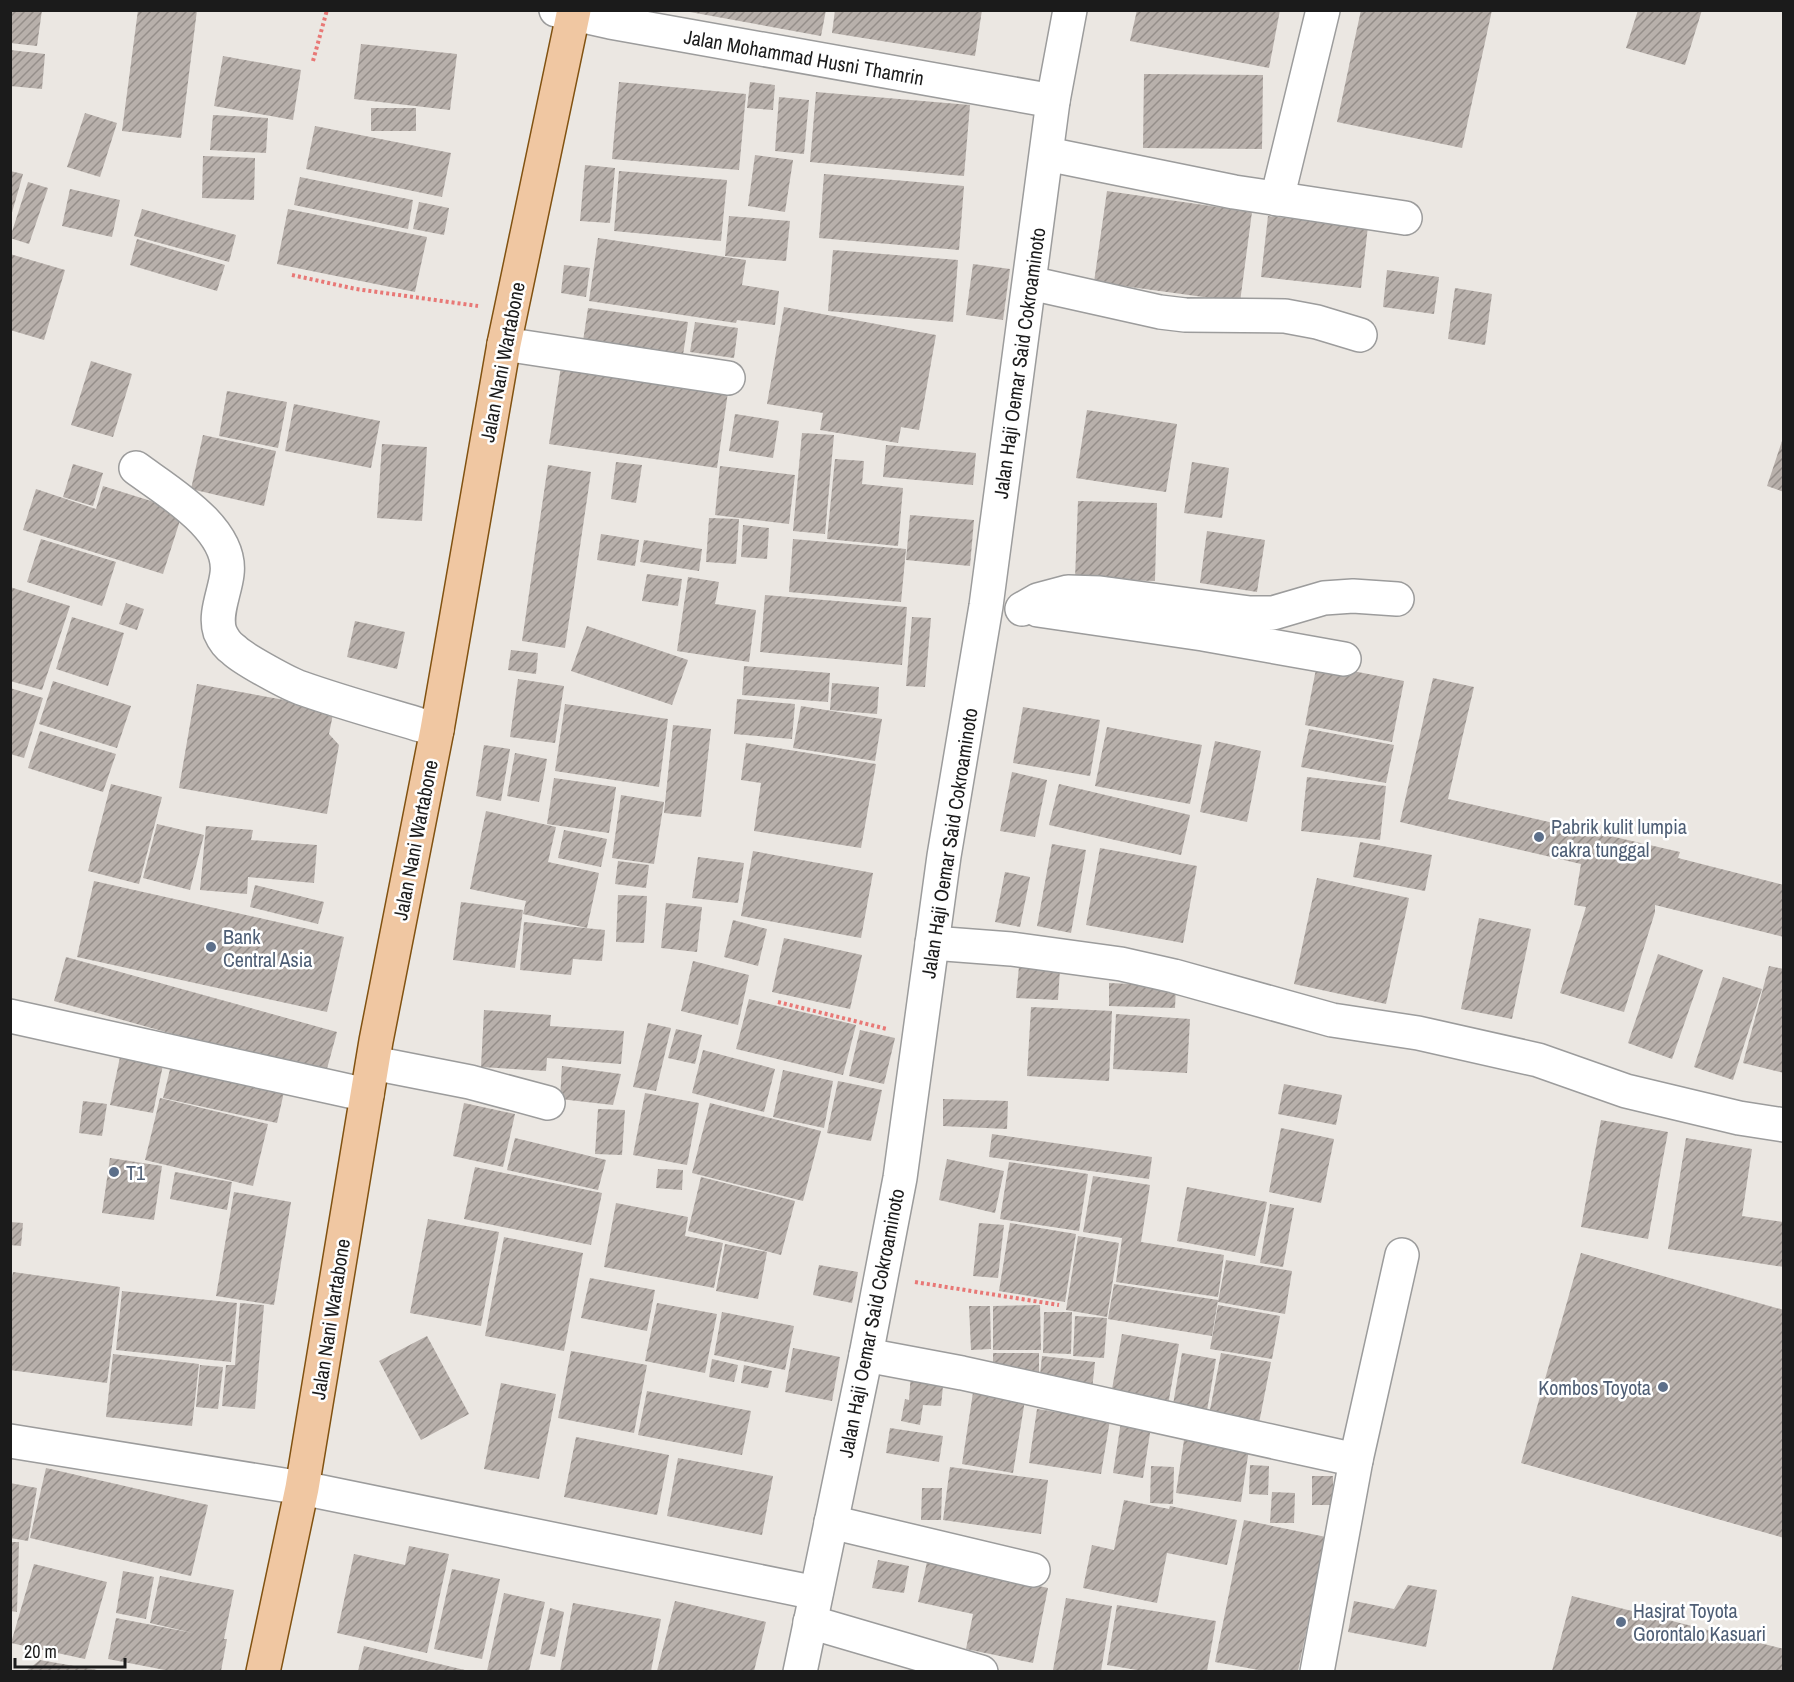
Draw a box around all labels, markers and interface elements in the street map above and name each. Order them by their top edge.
street label: Jalan Mohammad Husni Thamrin [682,23,926,91]
street label: Jalan Haji Oemar Said Cokroaminoto [987,226,1051,500]
street label: Jalan Nani Wartabone [473,280,531,444]
street label: Jalan Haji Oemar Said Cokroaminoto [914,706,984,980]
street label: Jalan Nani Wartabone [386,758,444,922]
place label: Pabrik kulit lumpia cakra tunggal [1551,813,1687,863]
marker: Pabrik kulit lumpia cakra tunggal [1532,830,1546,844]
place label: Bank Central Asia [223,923,312,973]
marker: Bank Central Asia [204,940,218,954]
place label: T1 [126,1159,145,1186]
marker: T1 [107,1165,121,1179]
street label: Jalan Haji Oemar Said Cokroaminoto [832,1186,910,1460]
street label: Jalan Nani Wartabone [304,1237,356,1401]
place label: Kombos Toyota [1538,1374,1651,1401]
marker: Kombos Toyota [1656,1380,1670,1394]
place label: Hasjrat Toyota Gorontalo Kasuari [1633,1597,1766,1647]
marker: Hasjrat Toyota Gorontalo Kasuari [1614,1615,1628,1629]
scale bar [15,1631,124,1669]
text: 20 m [24,1639,57,1664]

